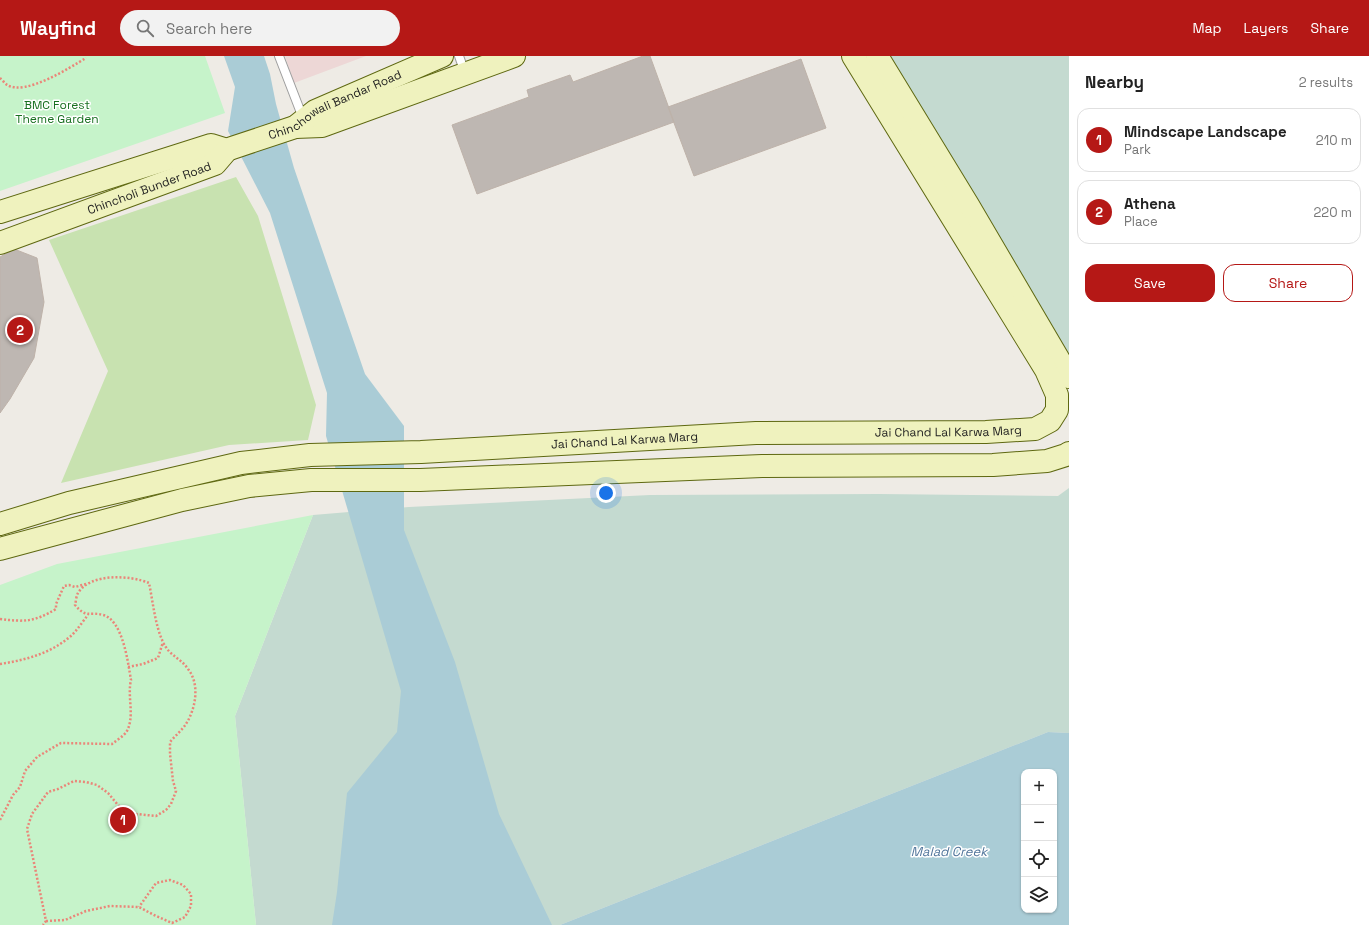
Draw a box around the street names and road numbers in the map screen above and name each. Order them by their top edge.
street label: Chinchowali Bandar Road [266,67,404,143]
street label: Chincholi Bunder Road [85,158,213,218]
street label: Jai Chand Lal Karwa Marg [875,422,1022,440]
street label: Jai Chand Lal Karwa Marg [551,428,698,453]

